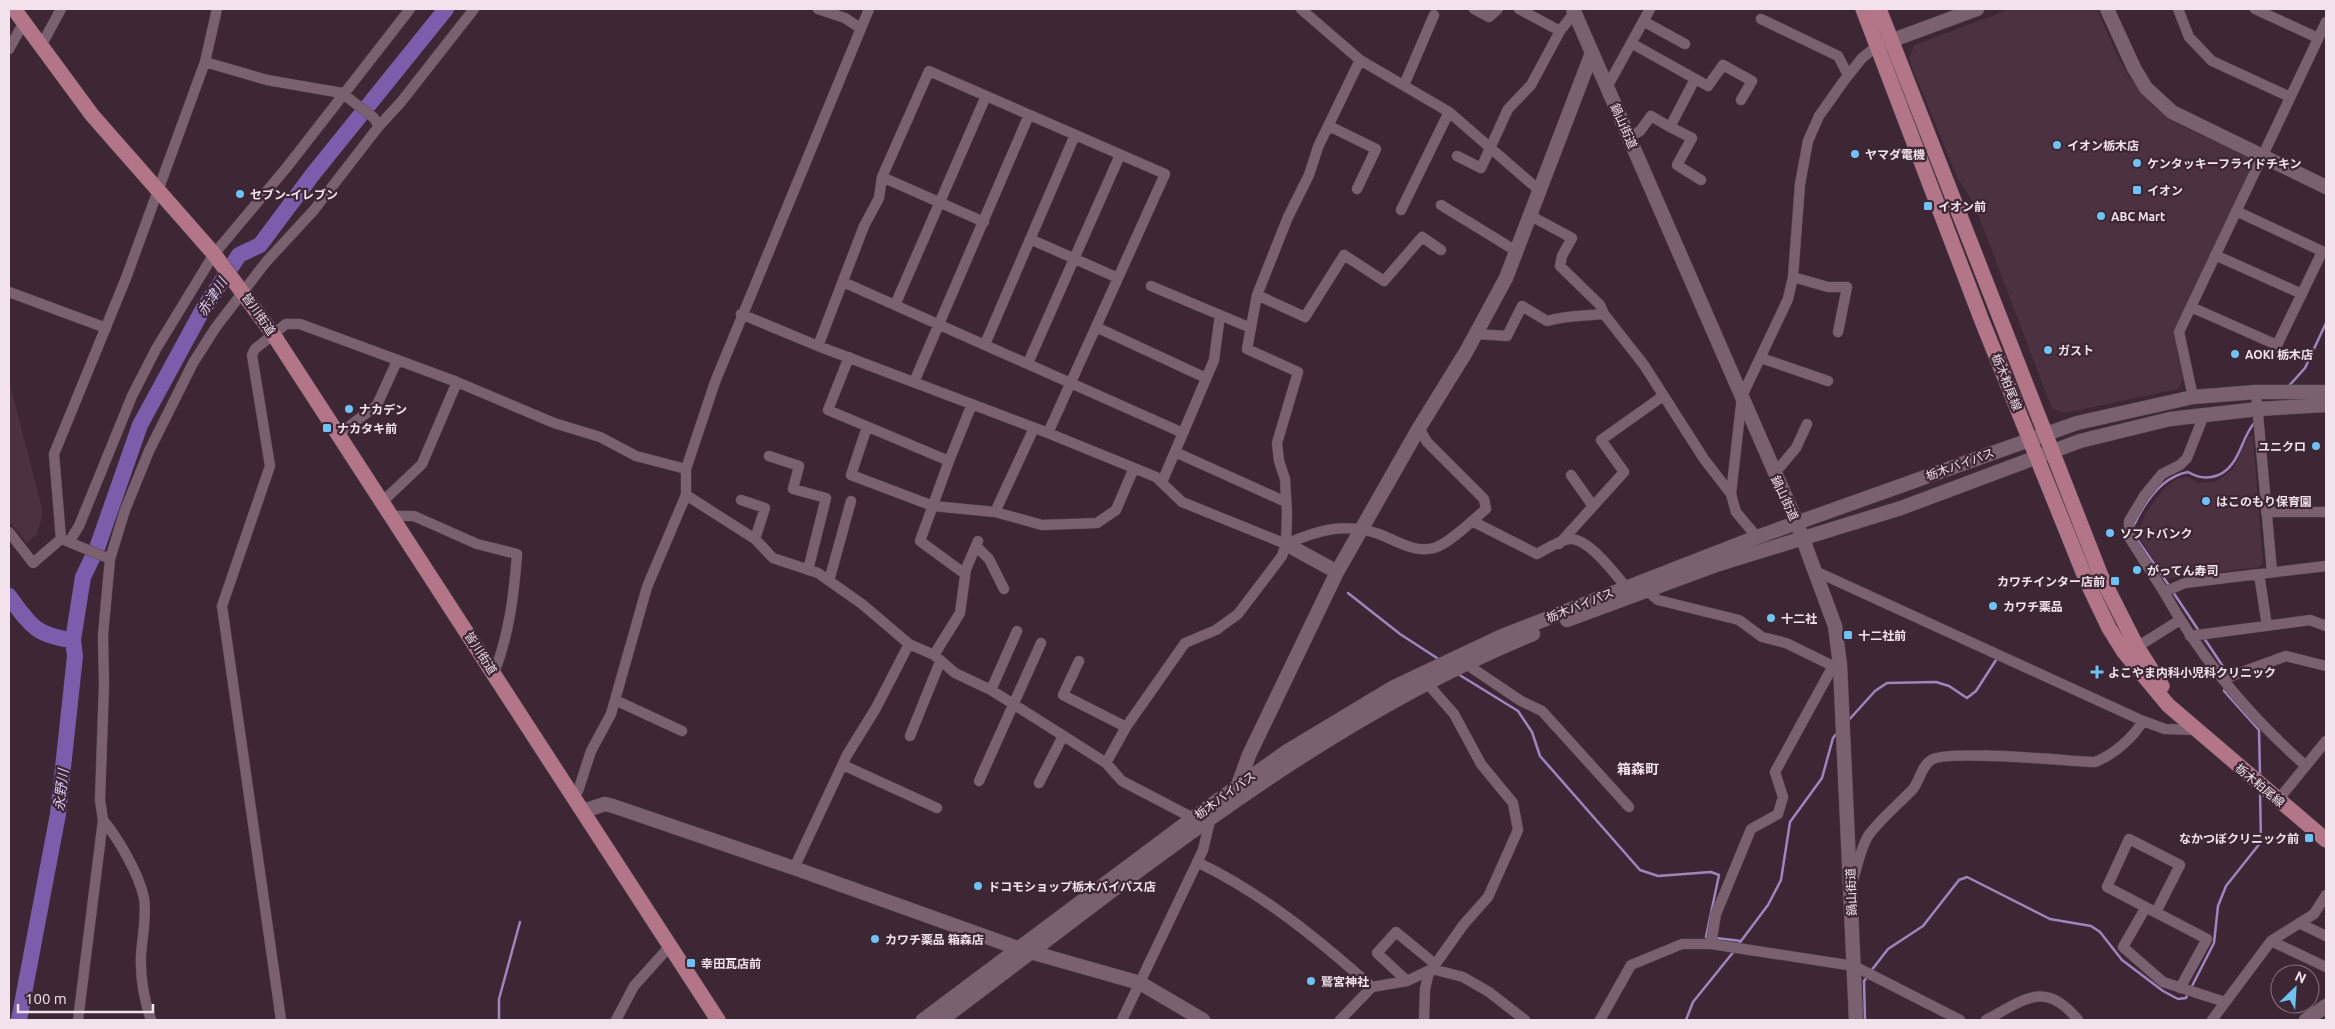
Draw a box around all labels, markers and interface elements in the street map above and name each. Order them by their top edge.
street label: 鍋山街道 [1608,101,1640,151]
marker: イオン栃木店 [2051,139,2063,151]
place label: イオン栃木店 [2067,139,2139,152]
marker: ヤマダ電機 [1849,148,1861,160]
place label: ヤマダ電機 [1865,148,1925,161]
marker: ケンタッキーフライドチキン [2131,157,2143,169]
place label: ケンタッキーフライドチキン [2147,157,2302,170]
marker: イオン [2131,184,2143,196]
place label: イオン [2147,184,2183,197]
marker: セブン-イレブン [234,188,246,200]
place label: セブン-イレブン [250,188,338,201]
marker: イオン前 [1922,200,1934,212]
place label: イオン前 [1938,200,1986,213]
marker: ABC Mart [2095,210,2107,222]
place label: ABC Mart [2111,210,2165,223]
water label: 赤津川 [194,273,231,319]
street label: 皆川街道 [240,291,278,337]
marker: ガスト [2042,344,2054,356]
place label: ガスト [2058,344,2094,357]
marker: AOKI 栃木店 [2229,348,2241,360]
place label: AOKI 栃木店 [2245,348,2313,361]
street label: 栃木粕尾線 [1990,352,2024,412]
marker: ナカデン [343,403,355,415]
place label: ナカデン [359,403,407,416]
marker: ナカタキ前 [321,422,333,434]
place label: ナカタキ前 [337,422,397,435]
place label: ユニクロ [2258,440,2306,453]
marker: ユニクロ [2310,440,2322,452]
street label: 栃木バイパス [1924,446,1996,482]
street label: 鍋山街道 [1769,473,1801,523]
marker: はこのもり保育園 [2200,495,2212,507]
place label: はこのもり保育園 [2216,495,2312,508]
marker: ソフトバンク [2104,527,2116,539]
place label: ソフトバンク [2120,527,2193,540]
marker: がってん寿司 [2131,564,2143,576]
place label: がってん寿司 [2147,564,2218,577]
place label: カワチインター店前 [1997,575,2105,588]
marker: カワチインター店前 [2109,575,2121,587]
street label: 栃木バイパス [1544,586,1616,624]
marker: カワチ薬品 [1987,600,1999,612]
place label: カワチ薬品 [2003,600,2063,613]
marker: 十二社 [1765,612,1777,624]
place label: 十二社 [1781,612,1817,625]
street label: 皆川街道 [462,629,500,677]
marker: 十二社前 [1842,629,1854,641]
place label: 十二社前 [1858,629,1906,642]
marker: よこやま内科小児科クリニック [2090,665,2104,679]
place label: よこやま内科小児科クリニック [2108,666,2276,679]
district label: 箱森町 [1617,761,1659,777]
street label: 栃木粕尾線 [2233,761,2287,809]
water label: 永野川 [51,766,72,812]
street label: 栃木バイパス [1192,769,1258,821]
place label: なかつぼクリニック前 [2179,832,2299,845]
marker: なかつぼクリニック前 [2303,832,2315,844]
street label: 鍋山街道 [1844,868,1858,916]
marker: ドコモショップ栃木バイパス店 [972,880,984,892]
place label: ドコモショップ栃木バイパス店 [988,880,1156,893]
marker: カワチ薬品 箱森店 [869,933,881,945]
place label: カワチ薬品 箱森店 [885,933,984,946]
marker: 幸田瓦店前 [685,957,697,969]
place label: 幸田瓦店前 [701,957,761,970]
north arrow [2270,964,2320,1014]
text: N [2292,968,2309,987]
marker: 鷲宮神社 [1305,975,1317,987]
place label: 鷲宮神社 [1321,975,1369,988]
scale bar [18,982,152,1014]
text: 100 m [25,990,67,1007]

